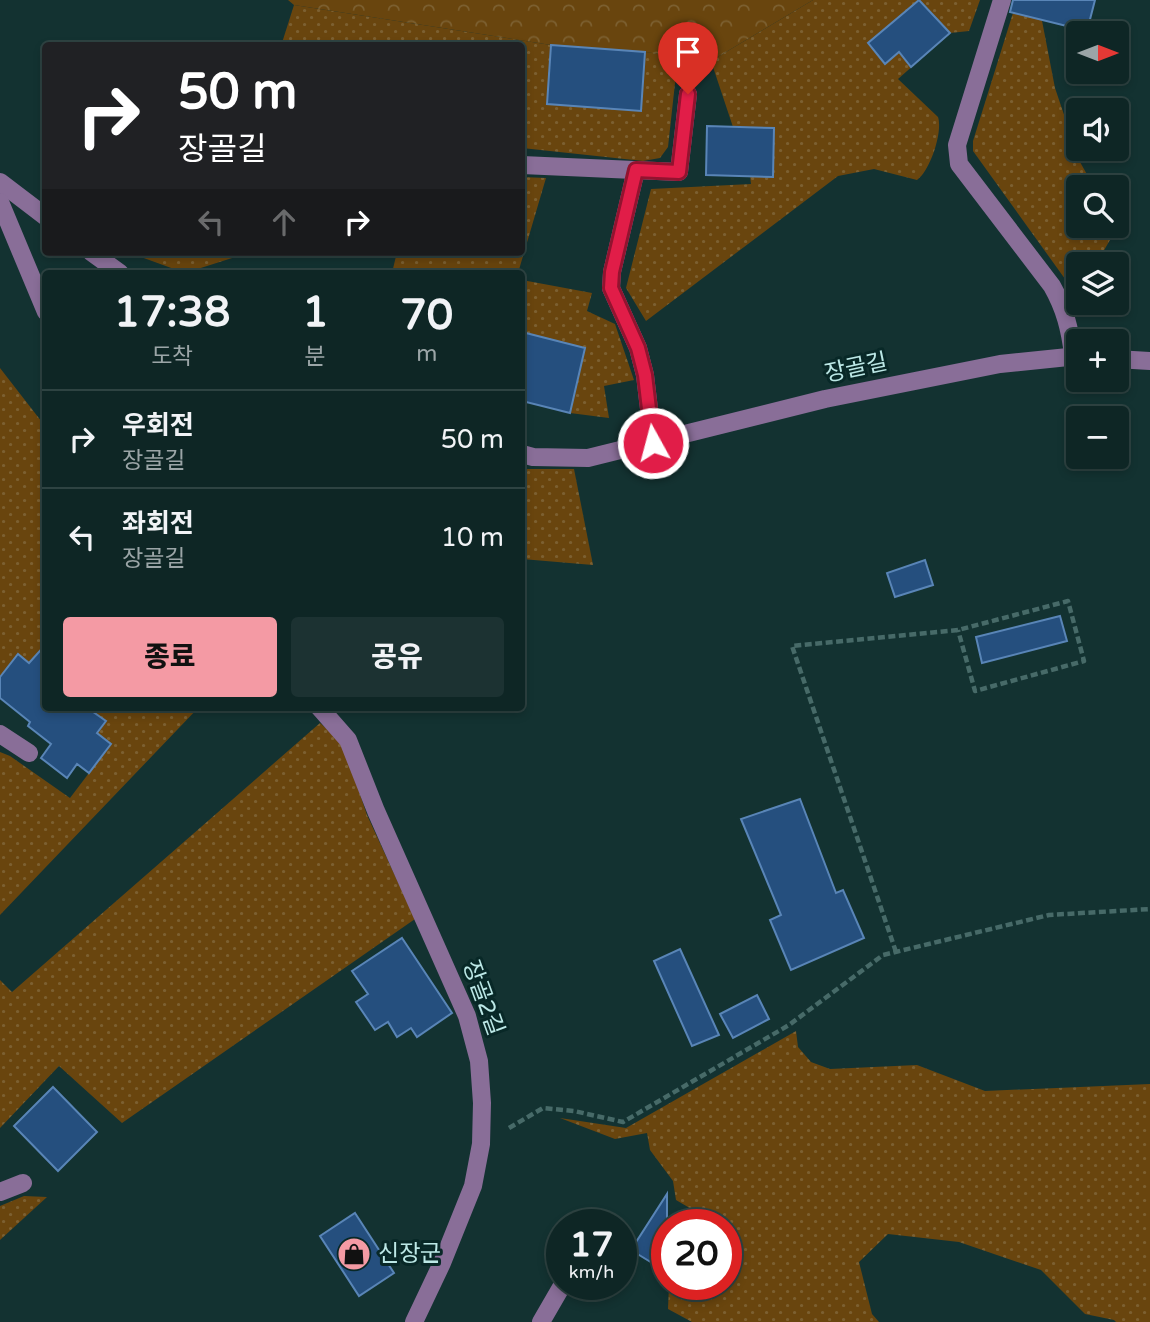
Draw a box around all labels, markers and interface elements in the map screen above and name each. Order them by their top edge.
north arrow [1066,21,1129,84]
map controls [1066,21,1129,469]
pin [658,22,718,94]
icon: arrive [669,33,707,71]
text: 50 m [178,63,297,122]
icon: right [63,70,154,161]
button: sound [1066,98,1129,161]
text: 장골길 [178,131,266,169]
button: search [1066,175,1129,238]
icon: left [192,203,230,241]
icon: ahead [265,203,303,241]
icon: right [338,203,376,241]
button: layers [1066,252,1129,315]
text: 17:38 [114,287,230,338]
text: 1 [302,287,329,338]
text: 70 [400,290,453,341]
button: + [1066,329,1129,392]
text: m [416,340,437,368]
text: 도착 [151,343,193,371]
text: 분 [305,343,326,371]
street label: 장골길 [822,348,890,388]
position arrow [616,406,690,480]
button: − [1066,406,1129,469]
text: 우회전 [122,410,194,441]
icon: right [63,420,101,458]
text: 50 m [441,424,504,455]
text: 장골길 [122,447,185,475]
text: 좌회전 [122,508,194,539]
icon: left [63,518,101,556]
text: 10 m [441,522,504,553]
text: 장골길 [122,545,185,573]
button: 종료 [63,617,277,697]
button: 공유 [291,617,504,697]
street label: 장골2길 [457,957,509,1039]
speed limit sign: 20 [651,1209,742,1300]
text: 17 [570,1224,613,1266]
shop icon: 신장군 [335,1235,373,1273]
place label: 신장군 [378,1240,441,1268]
text: km/h [569,1261,614,1283]

